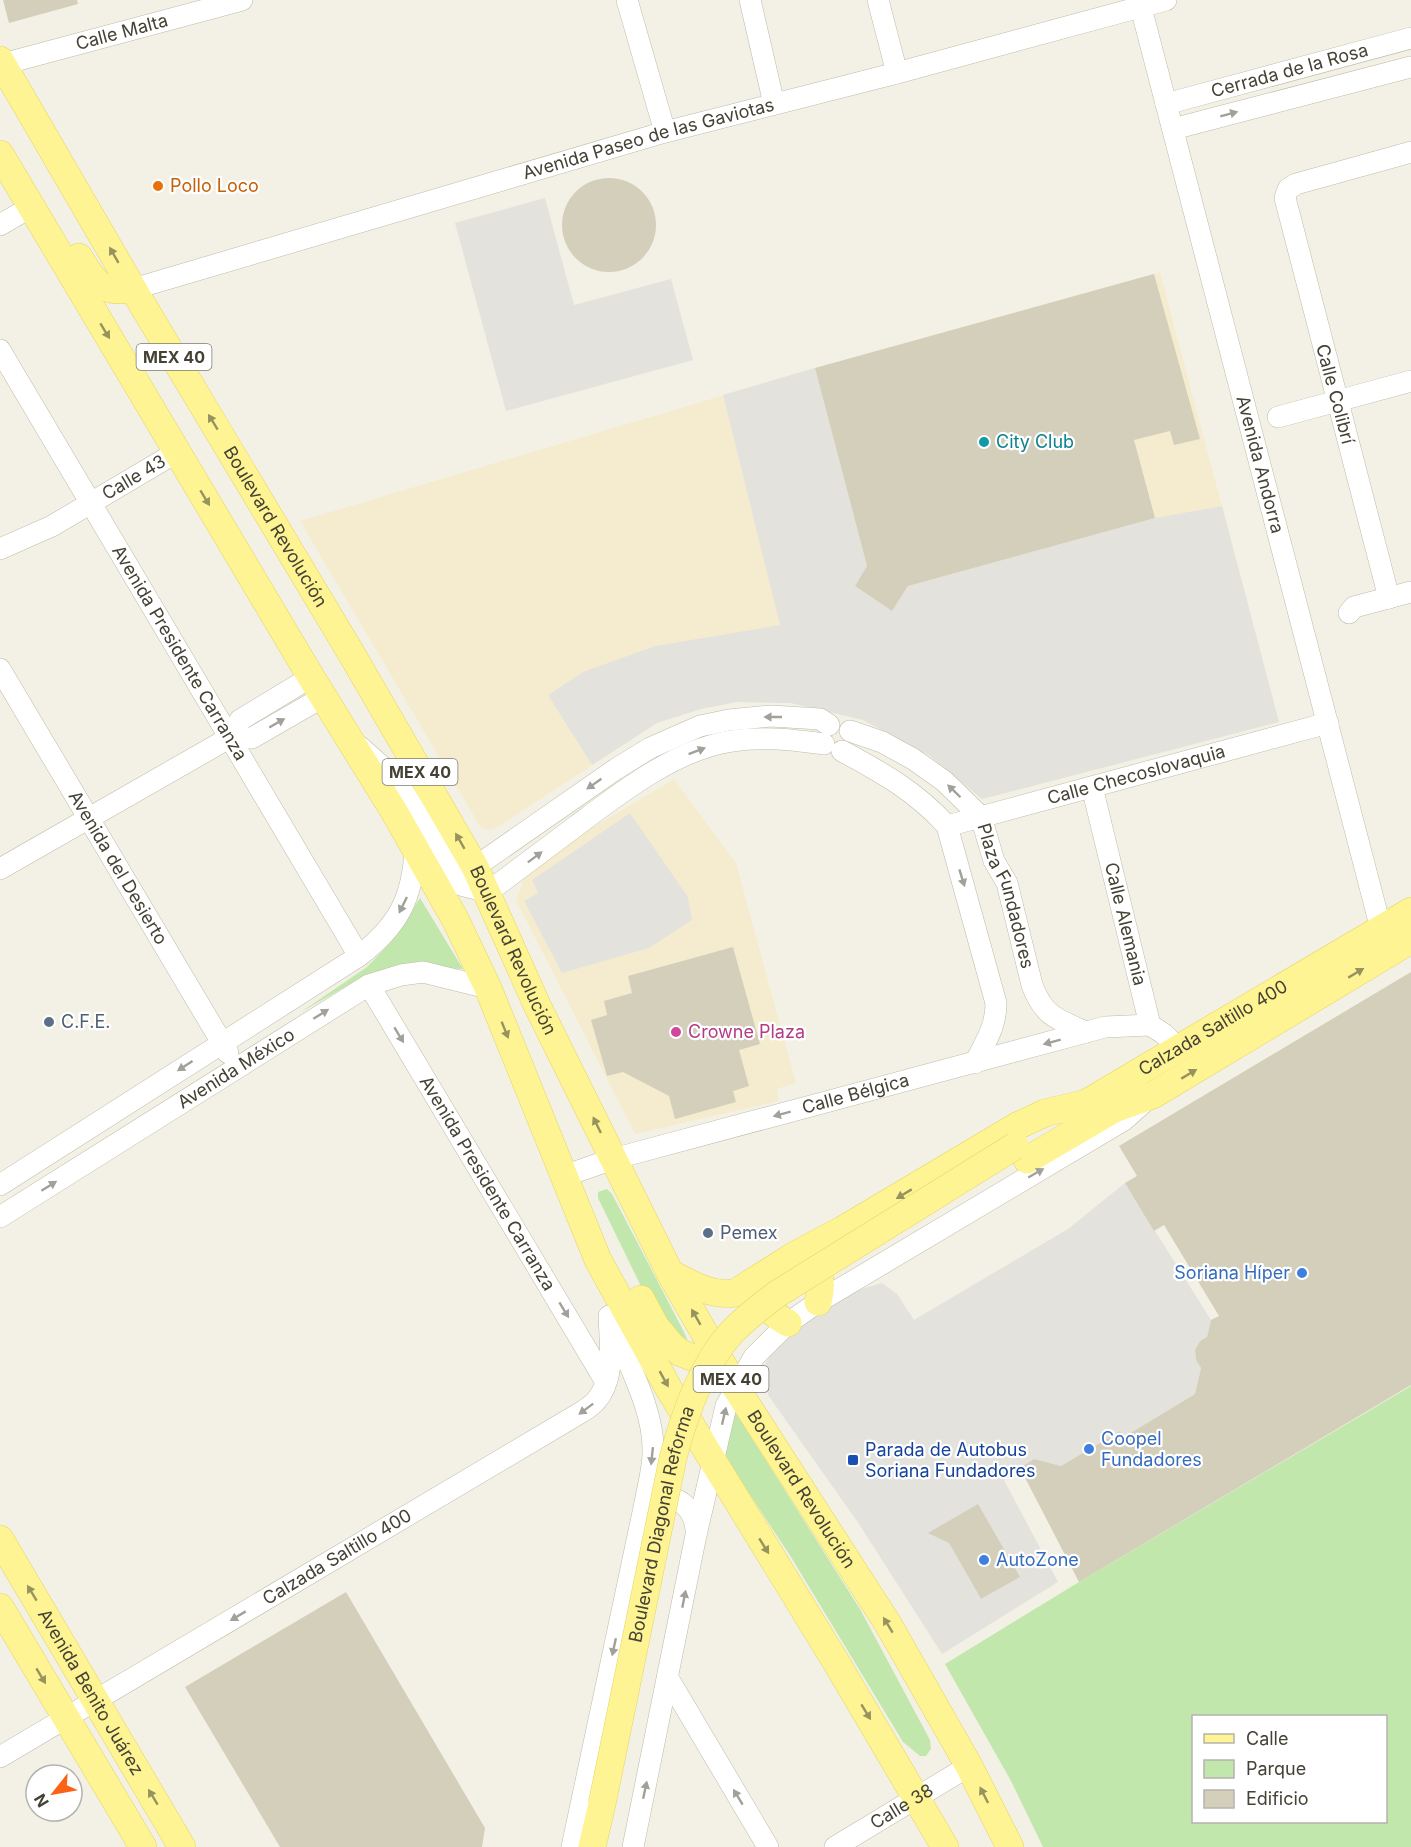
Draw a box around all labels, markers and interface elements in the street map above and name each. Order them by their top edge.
street label: Calle Malta [73,9,170,54]
street label: Cerrada de la Rosa [1209,39,1370,101]
street label: Avenida Paseo de las Gaviotas [520,94,776,183]
one-way arrow [1220,109,1239,119]
place label: Pollo Loco [170,175,259,196]
marker: Pollo Loco [151,179,165,193]
one-way arrow [108,247,119,263]
one-way arrow [100,323,111,339]
street label: Calle Colibrí [1312,342,1359,447]
road number: MEX 40 [136,344,212,370]
street label: Avenida Andorra [1232,393,1288,535]
one-way arrow [208,414,219,430]
place label: City Club [996,431,1074,452]
marker: City Club [977,435,991,449]
street label: Boulevard Revolución [220,442,332,611]
street label: Calle 43 [98,450,169,504]
one-way arrow [200,490,211,506]
street label: Avenida Presidente Carranza [108,541,252,764]
one-way arrow [763,712,782,722]
one-way arrow [269,718,286,728]
street label: Calle Checoslovaquia [1045,740,1227,808]
one-way arrow [689,746,707,756]
road number: MEX 40 [382,759,458,785]
one-way arrow [586,778,602,789]
one-way arrow [946,784,961,798]
street label: Avenida del Desierto [65,787,172,948]
street label: Plaza Fundadores [973,821,1039,971]
one-way arrow [455,832,465,849]
one-way arrow [526,851,542,863]
street label: Calle Alemania [1101,860,1151,987]
street label: Boulevard Revolución [466,862,561,1038]
one-way arrow [958,869,967,887]
one-way arrow [399,897,408,914]
one-way arrow [1348,968,1365,978]
street label: Calzada Saltillo 400 [1135,975,1291,1080]
one-way arrow [313,1009,329,1020]
place label: C.F.E. [61,1011,111,1032]
marker: C.F.E. [42,1015,56,1029]
one-way arrow [501,1021,510,1039]
place label: Crowne Plaza [688,1021,805,1042]
street label: Avenida México [173,1023,298,1113]
marker: Crowne Plaza [669,1025,683,1039]
one-way arrow [393,1027,404,1043]
one-way arrow [1043,1038,1061,1047]
one-way arrow [177,1060,193,1071]
one-way arrow [1181,1068,1197,1079]
street label: Calle Bélgica [800,1069,911,1118]
street label: Avenida Presidente Carranza [416,1072,560,1294]
one-way arrow [773,1110,791,1119]
one-way arrow [592,1117,601,1134]
one-way arrow [1028,1167,1044,1178]
one-way arrow [41,1180,57,1191]
one-way arrow [896,1188,912,1199]
place label: Pemex [720,1222,778,1243]
marker: Pemex [701,1226,715,1240]
place label: Soriana Híper [1174,1262,1290,1283]
marker: Soriana Híper [1295,1266,1309,1280]
one-way arrow [558,1302,569,1318]
one-way arrow [690,1309,701,1325]
road number: MEX 40 [694,1366,768,1392]
one-way arrow [659,1370,669,1387]
one-way arrow [578,1402,593,1414]
street label: Boulevard Diagonal Reforma [624,1403,698,1644]
street label: Boulevard Revolución [743,1406,860,1572]
one-way arrow [719,1407,729,1425]
place label: Coopel Fundadores [1101,1428,1202,1470]
place label: Parada de Autobus Soriana Fundadores [865,1439,1035,1481]
marker: Coopel Fundadores [1082,1442,1096,1456]
one-way arrow [647,1447,657,1466]
marker: Parada de Autobus Soriana Fundadores [846,1453,860,1467]
street label: Calzada Saltillo 400 [259,1504,415,1609]
one-way arrow [759,1538,770,1554]
place label: AutoZone [996,1549,1079,1570]
marker: AutoZone [977,1553,991,1567]
one-way arrow [27,1584,37,1601]
one-way arrow [680,1589,689,1608]
street label: Avenida Benito Juárez [34,1605,148,1779]
one-way arrow [230,1610,246,1621]
one-way arrow [883,1617,894,1633]
one-way arrow [609,1638,619,1657]
one-way arrow [35,1668,46,1684]
one-way arrow [860,1704,871,1720]
legend [1192,1715,1387,1823]
text: Calle [1246,1728,1288,1749]
text: Parque [1246,1758,1306,1779]
north arrow [24,1763,84,1823]
street label: Calle 38 [866,1779,937,1833]
one-way arrow [641,1780,650,1799]
one-way arrow [979,1786,989,1803]
one-way arrow [733,1788,743,1805]
text: Edificio [1246,1788,1309,1809]
one-way arrow [147,1789,158,1805]
text: N [29,1790,53,1811]

